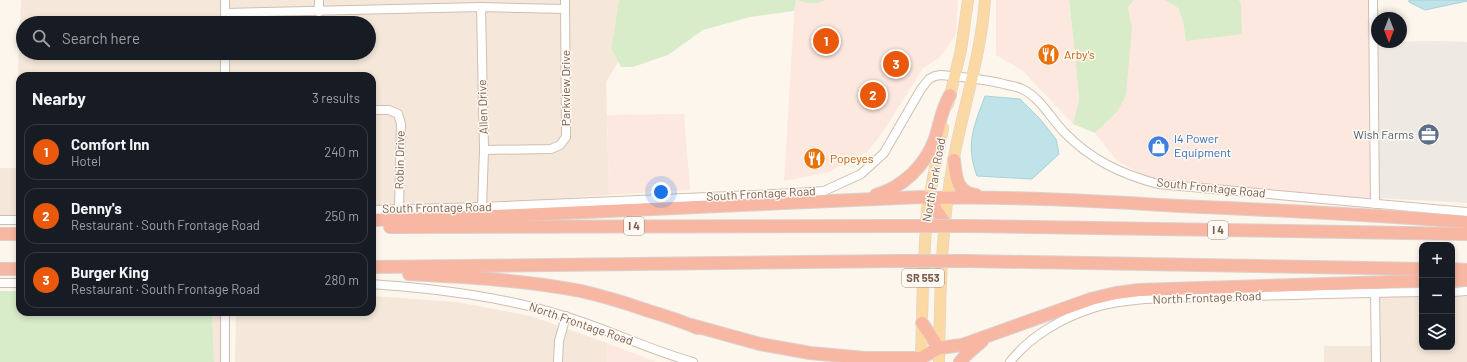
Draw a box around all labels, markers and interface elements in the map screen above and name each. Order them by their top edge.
north arrow [1371,12,1407,48]
search box [16,16,376,60]
pin: 1 [813,26,839,56]
icon: search [30,27,52,49]
text: Search here [62,29,140,47]
restaurant icon: Arby's [1036,42,1062,68]
place label: Arby's [1064,47,1095,61]
pin: 3 [883,49,909,79]
street label: Parkview Drive [558,50,572,126]
street label: Allen Drive [474,79,490,135]
pin: 2 [860,80,886,110]
text: Nearby [32,88,86,108]
text: 3 results [312,90,360,106]
office icon: Wish Farms [1416,122,1442,148]
place label: Wish Farms [1353,127,1414,141]
street label: Robin Drive [391,130,407,190]
place label: I4 Power Equipment [1174,131,1231,159]
shop icon: I4 Power Equipment [1145,133,1171,159]
text: Comfort Inn [71,135,150,153]
street label: North Park Road [919,137,947,223]
text: 1 [44,144,48,160]
text: 240 m [324,144,359,160]
restaurant icon: Popeyes [801,146,827,172]
place label: Popeyes [830,151,874,165]
text: Hotel [71,153,101,169]
street label: South Frontage Road [1156,174,1266,200]
your location [651,182,671,202]
street label: South Frontage Road [706,183,816,203]
text: Denny's [71,199,122,217]
street label: South Frontage Road [382,199,492,215]
text: 2 [42,208,50,224]
text: 250 m [325,208,359,224]
text: Restaurant · South Frontage Road [71,217,260,233]
road number: I 4 [624,217,644,235]
road number: I 4 [1208,221,1228,239]
map controls [1419,242,1455,350]
button: + [1419,242,1455,278]
text: Burger King [71,263,149,281]
road number: SR 553 [902,269,944,287]
text: 3 [42,272,50,288]
text: 280 m [325,272,359,288]
button: − [1419,278,1455,314]
text: Restaurant · South Frontage Road [71,281,260,297]
street label: North Frontage Road [1152,288,1262,306]
street label: North Frontage Road [528,299,635,347]
button: layers [1419,314,1455,350]

